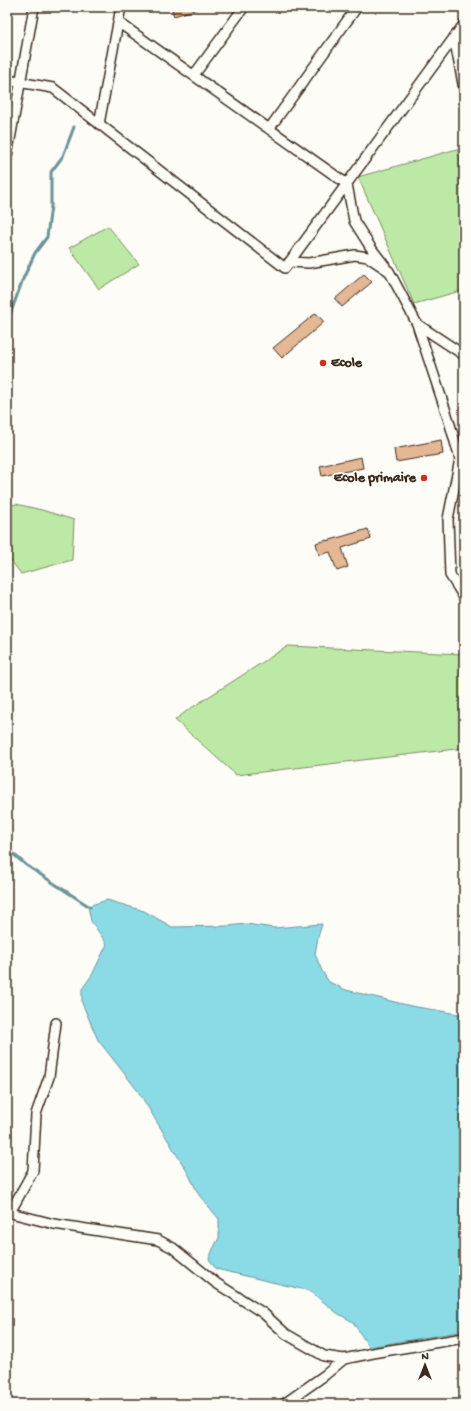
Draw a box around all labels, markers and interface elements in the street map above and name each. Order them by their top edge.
place label: Ecole [331,355,363,372]
marker: Ecole [318,358,328,368]
place label: Ecole primaire [334,470,417,487]
marker: Ecole primaire [419,473,429,483]
north arrow [405,1345,445,1385]
text: N [421,1351,429,1363]

